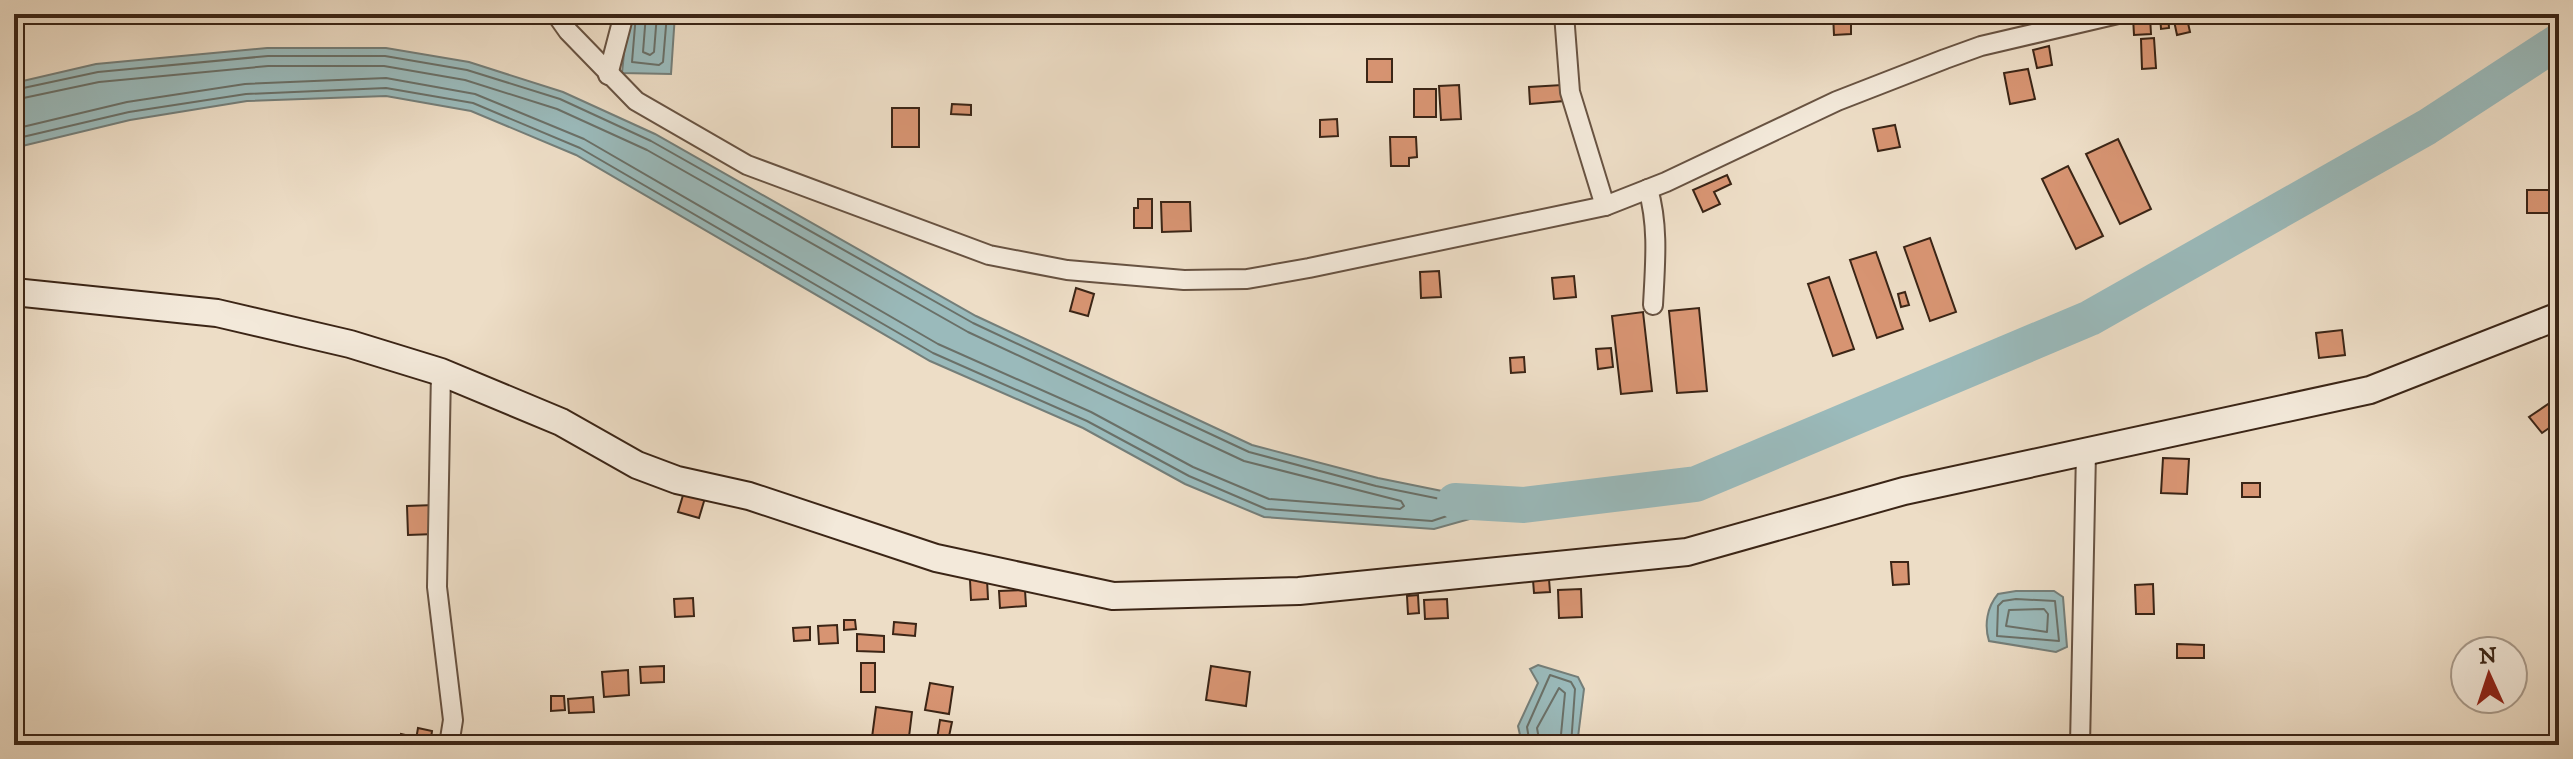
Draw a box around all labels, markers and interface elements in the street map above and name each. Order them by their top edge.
north arrow [2449,635,2529,715]
text: N [2478,643,2498,670]

